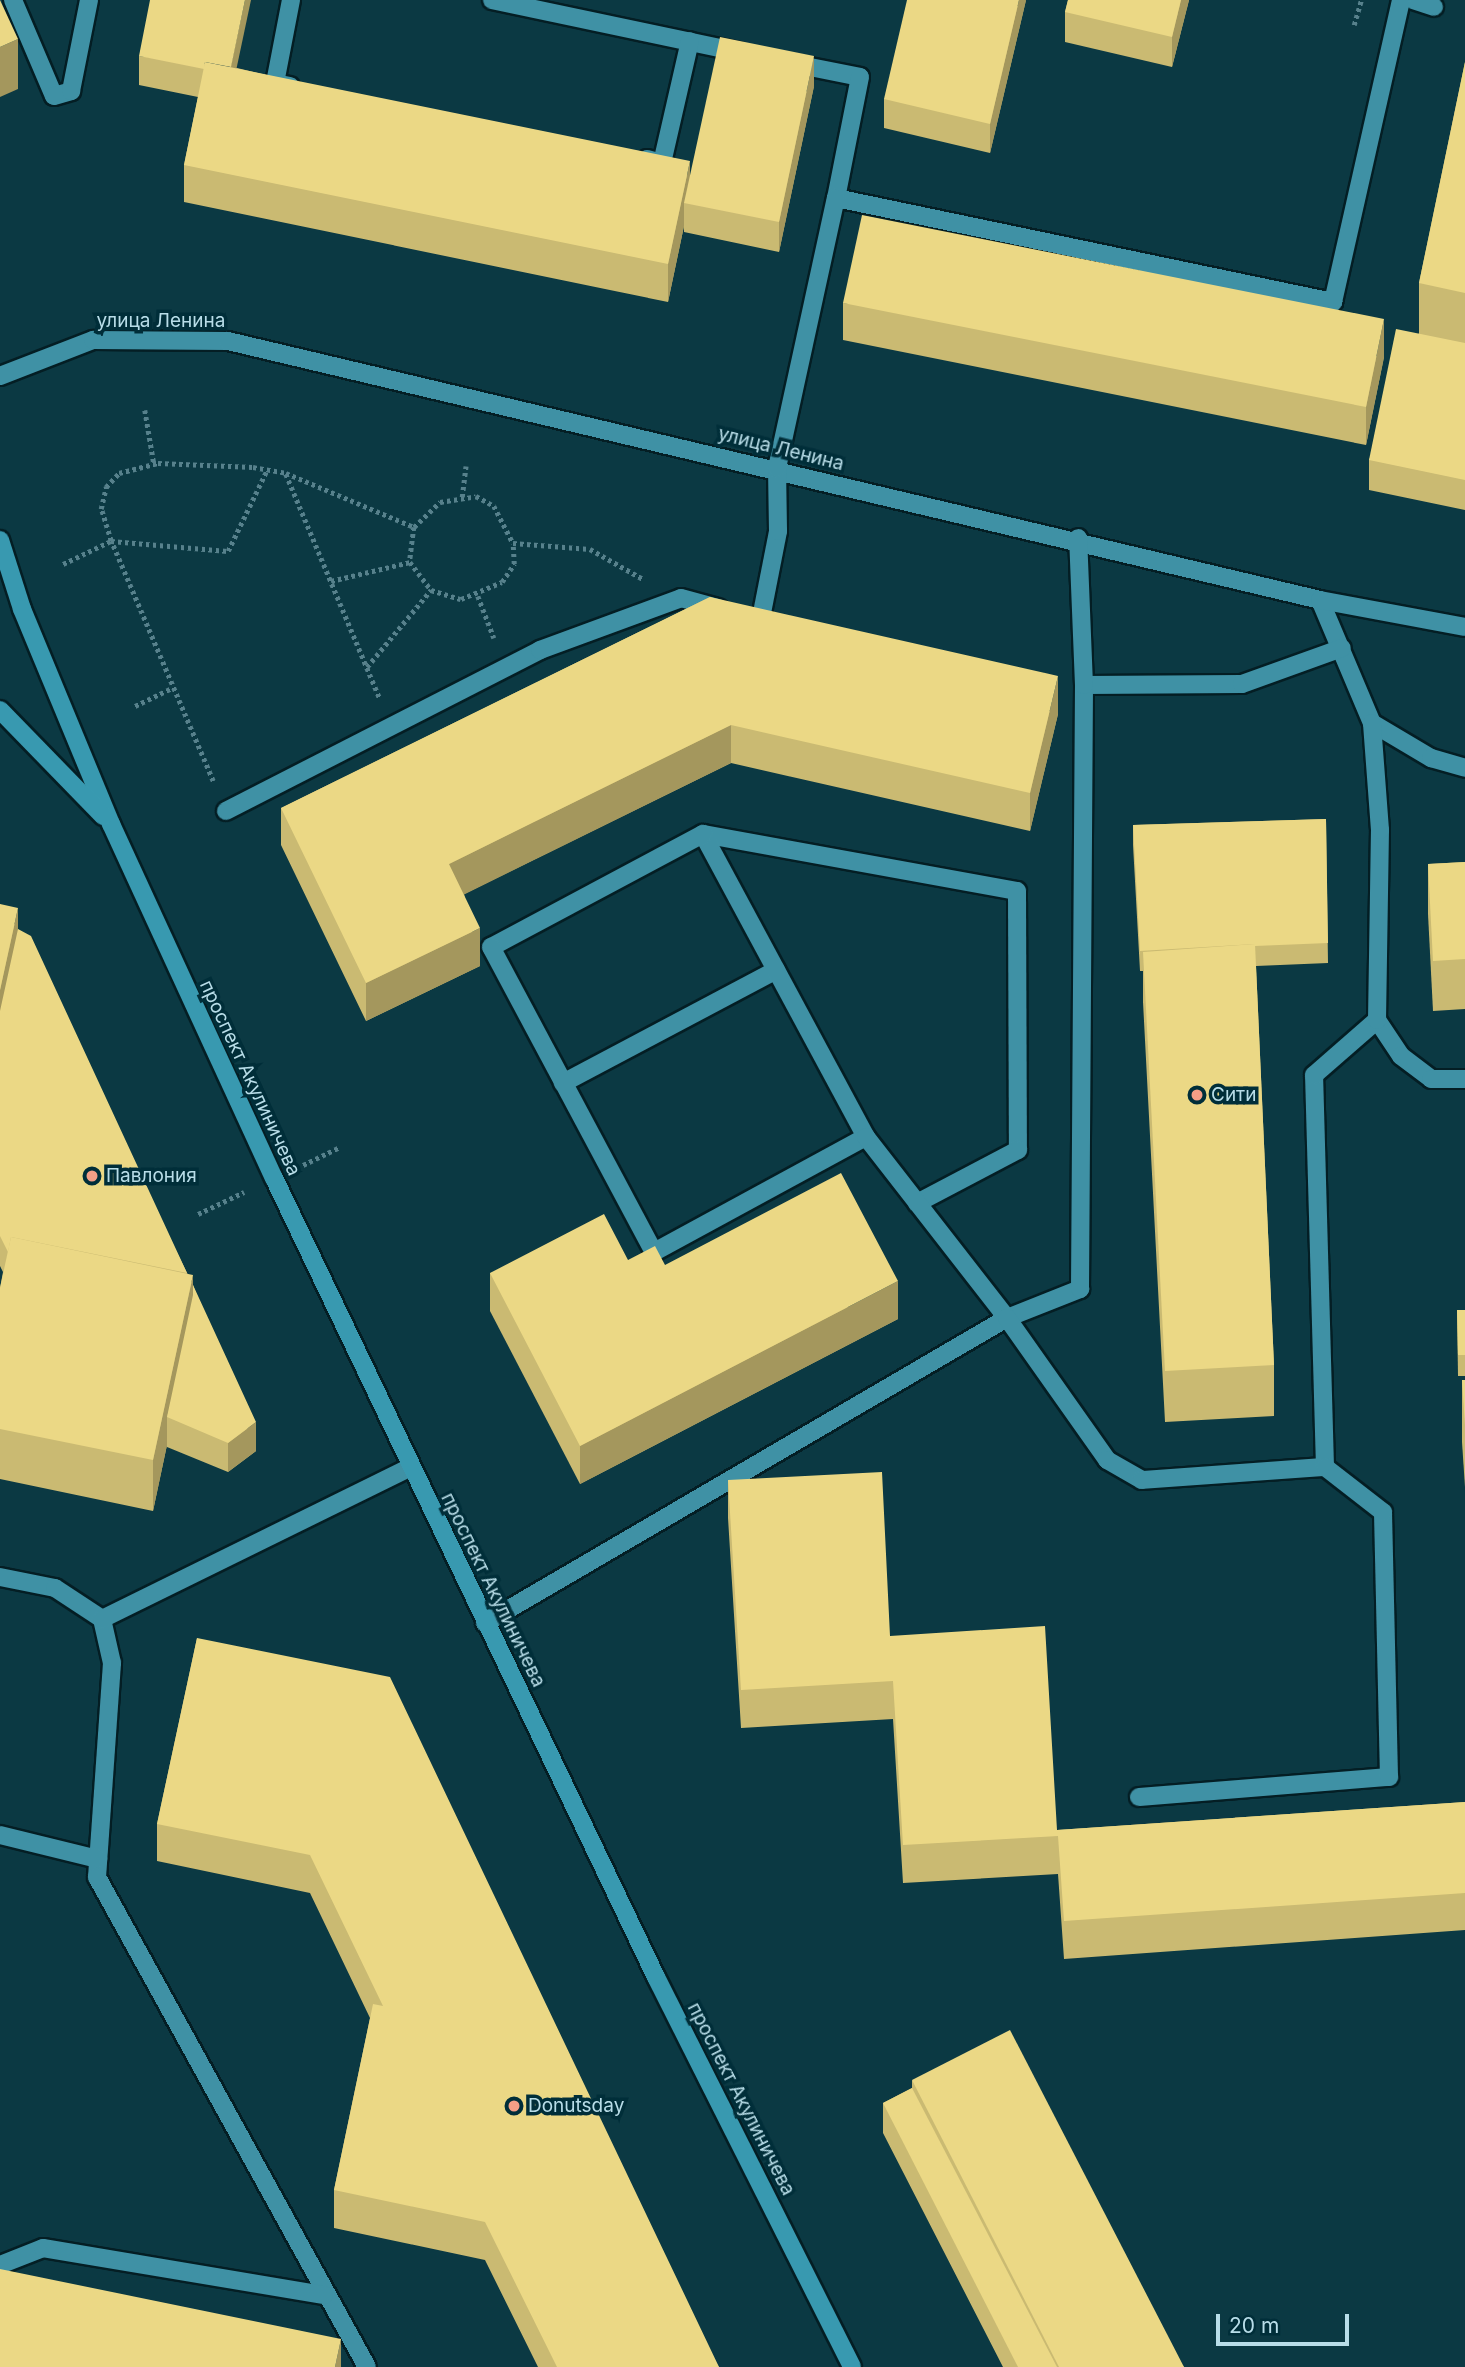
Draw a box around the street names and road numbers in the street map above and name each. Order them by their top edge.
street label: улица Ленина [96,310,226,332]
street label: улица Ленина [716,422,846,476]
street label: проспект Акулиничева [195,977,305,1179]
street label: проспект Акулиничева [436,1489,550,1691]
street label: проспект Акулиничева [682,1999,800,2199]

